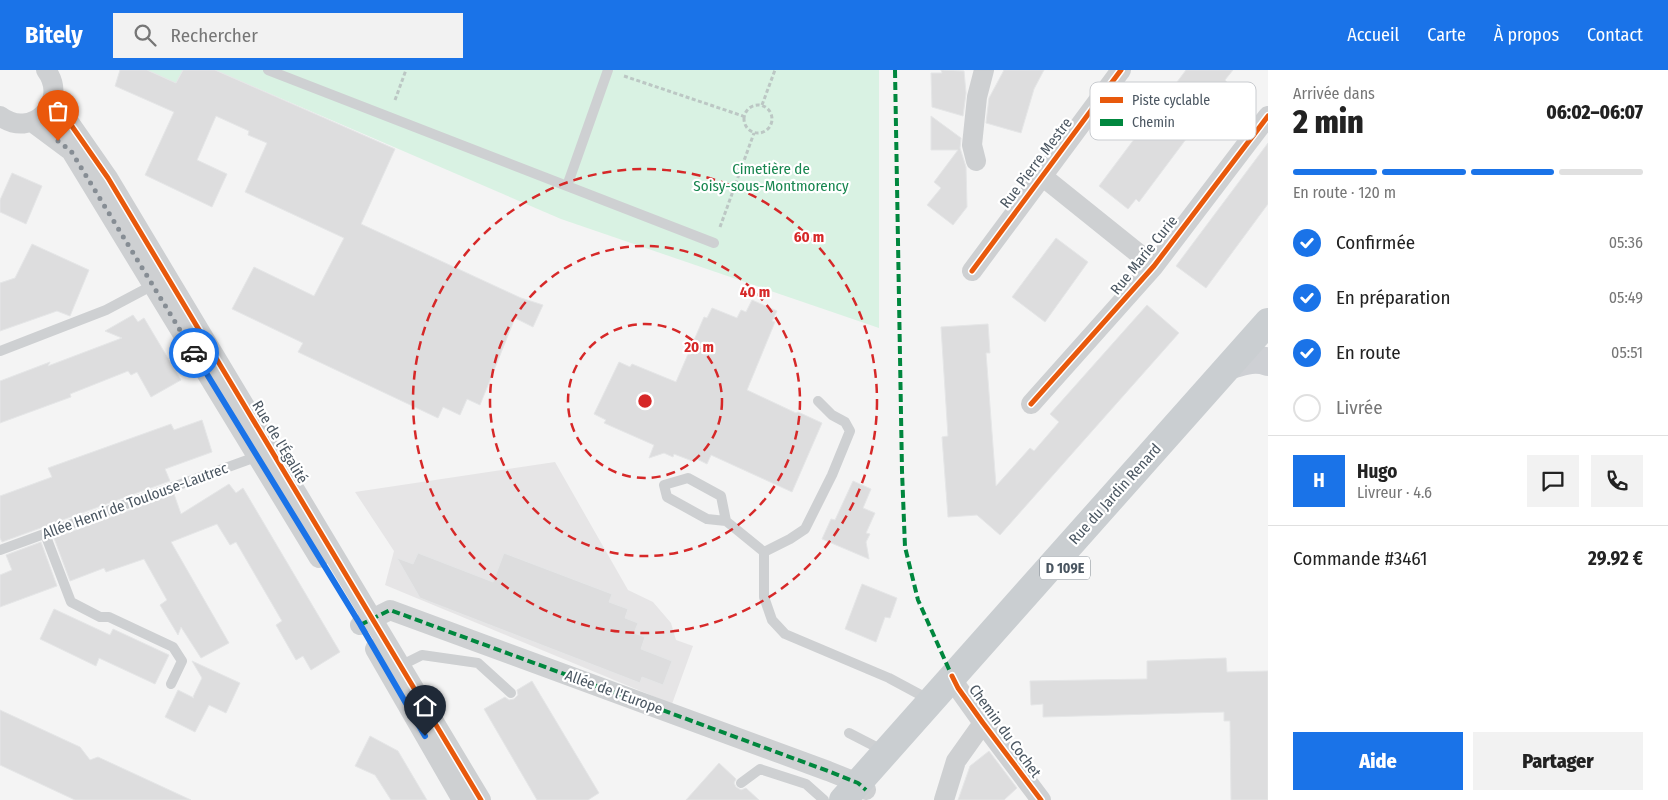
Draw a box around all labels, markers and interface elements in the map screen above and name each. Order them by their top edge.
search box [113,13,463,58]
text: Bitely [25,21,83,49]
icon: search [131,21,159,49]
text: Rechercher [171,24,258,47]
text: Accueil [1347,24,1399,46]
text: Carte [1427,24,1466,46]
text: À propos [1494,24,1559,46]
text: Contact [1587,24,1643,46]
legend [1090,82,1256,140]
text: Arrivée dans [1293,84,1375,103]
pin [37,90,79,141]
text: Piste cyclable [1132,92,1210,109]
icon: bag [44,97,72,125]
text: 06:02–06:07 [1546,101,1643,124]
text: 2 min [1293,103,1364,141]
street label: Rue Pierre Mestre [996,114,1076,212]
text: Chemin [1132,114,1175,131]
park label: Cimetière de Soisy-sous-Montmorency [693,160,849,195]
text: En route · 120 m [1293,183,1396,202]
street label: Rue Marie Curie [1107,212,1181,298]
text: 60 m [794,228,824,246]
icon: check [1293,229,1321,257]
text: Confirmée [1336,231,1415,254]
text: 05:36 [1609,233,1643,252]
text: 40 m [740,283,770,301]
icon: check [1293,284,1321,312]
text: En préparation [1336,286,1450,309]
text: 05:49 [1609,288,1643,307]
courier [169,328,219,378]
text: 20 m [683,338,714,356]
icon: car [180,339,208,367]
icon: check [1293,339,1321,367]
text: En route [1336,341,1401,364]
text: 05:51 [1611,343,1643,362]
centre of rings [636,392,654,410]
text: Livrée [1336,396,1383,419]
street label: Rue de l'Égalité [248,397,312,487]
street label: Rue du Jardin Renard [1065,440,1165,548]
button: chat [1527,455,1579,507]
button: phone [1591,455,1643,507]
street label: Allée Henri de Toulouse-Lautrec [40,459,231,543]
text: Hugo [1357,460,1397,483]
text: H [1313,469,1325,492]
text: Livreur · 4.6 [1357,483,1432,502]
text: Commande #3461 [1293,547,1427,570]
text: 29.92 € [1588,547,1643,570]
road number: D 109E [1040,556,1090,579]
street label: Allée de l'Europe [563,666,665,718]
street label: Chemin du Cochet [965,681,1045,781]
pin [404,685,446,736]
icon: home [411,692,439,720]
button: Aide [1293,732,1463,790]
button: Partager [1473,732,1643,790]

